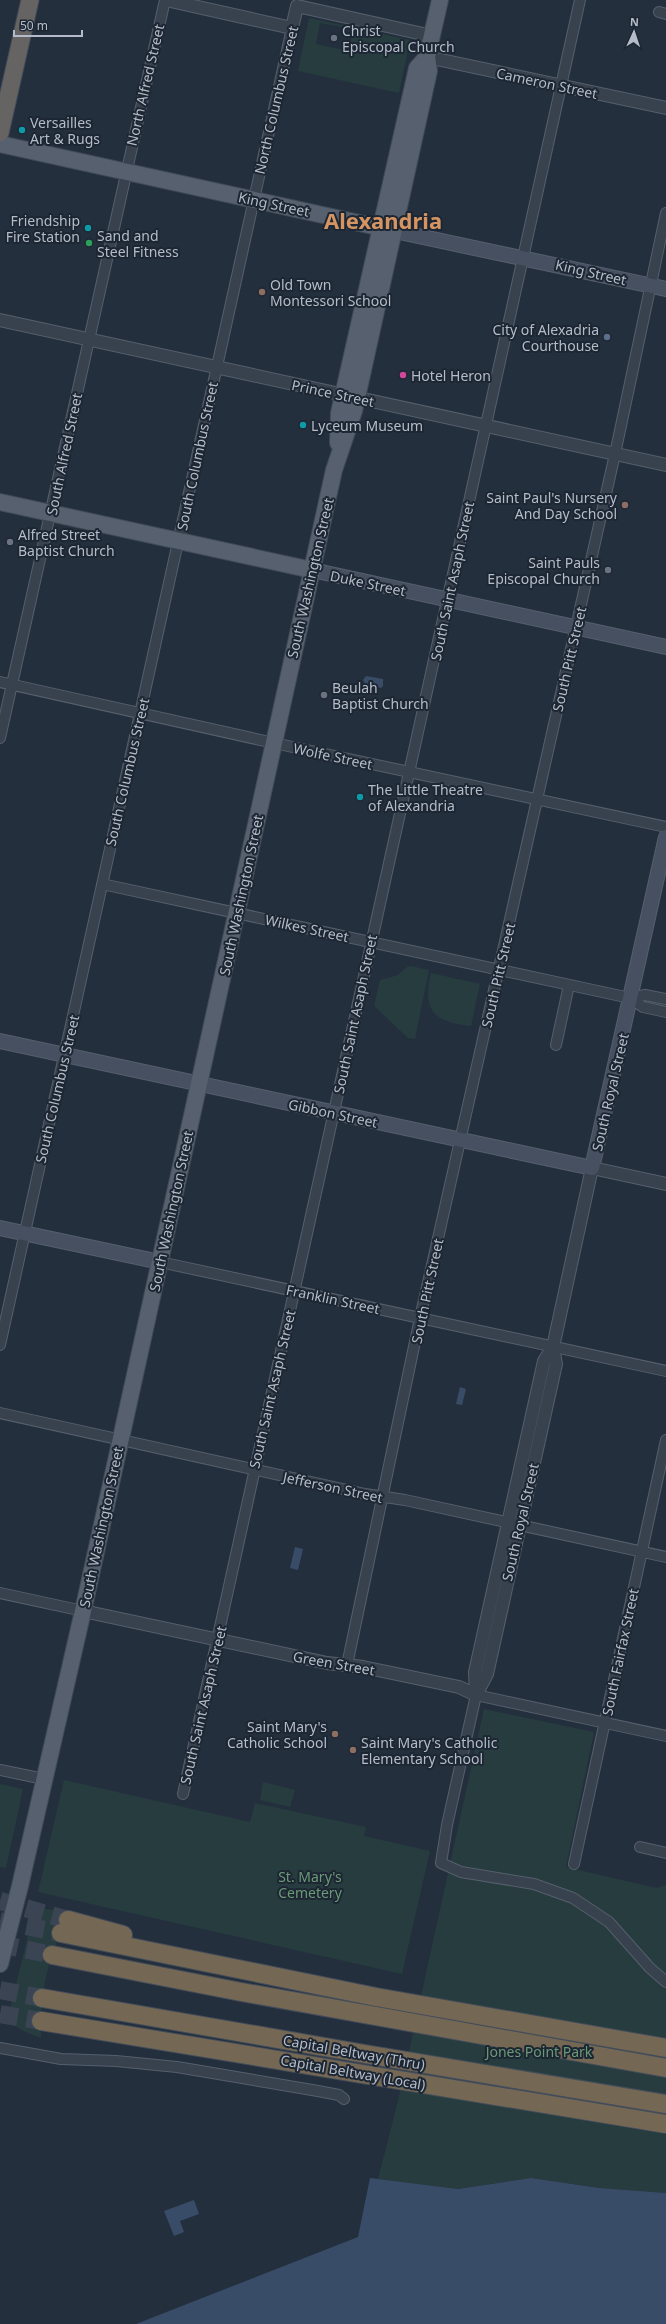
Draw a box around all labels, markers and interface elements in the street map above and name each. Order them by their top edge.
scale bar [14,12,82,38]
north arrow [614,12,654,52]
text: N [630,14,639,29]
text: 50 m [20,17,48,34]
place label: Christ Episcopal Church [342,21,455,56]
street label: North Alfred Street [122,22,168,148]
street label: North Columbus Street [250,24,302,176]
marker: Christ Episcopal Church [329,33,339,43]
street label: Cameron Street [495,63,599,103]
place label: Versailles Art & Rugs [30,113,100,148]
marker: Versailles Art & Rugs [17,125,27,135]
street label: King Street [237,187,311,221]
district label: Alexandria [324,205,442,235]
place label: Friendship Fire Station [6,211,80,246]
marker: Friendship Fire Station [83,223,93,233]
place label: Sand and Steel Fitness [97,226,179,261]
marker: Sand and Steel Fitness [84,238,94,248]
street label: King Street [554,255,628,289]
place label: Old Town Montessori School [270,275,391,310]
marker: Old Town Montessori School [257,287,267,297]
place label: City of Alexadria Courthouse [492,320,599,355]
marker: City of Alexadria Courthouse [602,332,612,342]
place label: Hotel Heron [411,366,491,385]
marker: Hotel Heron [398,370,408,380]
street label: Prince Street [290,375,376,411]
street label: South Columbus Street [172,380,222,532]
street label: South Alfred Street [42,391,86,517]
place label: Lyceum Museum [311,416,423,435]
marker: Lyceum Museum [298,420,308,430]
place label: Saint Paul's Nursery And Day School [486,488,618,523]
street label: South Washington Street [282,496,338,660]
street label: South Saint Asaph Street [426,500,478,662]
marker: Saint Paul's Nursery And Day School [620,500,630,510]
place label: Alfred Street Baptist Church [18,525,115,560]
marker: Alfred Street Baptist Church [5,537,15,547]
place label: Saint Pauls Episcopal Church [487,553,600,588]
marker: Saint Pauls Episcopal Church [603,565,613,575]
street label: Duke Street [328,566,408,600]
street label: South Pitt Street [548,605,590,713]
place label: Beulah Baptist Church [332,678,429,713]
marker: Beulah Baptist Church [319,690,329,700]
street label: South Columbus Street [101,696,153,848]
street label: Wolfe Street [292,738,374,774]
place label: The Little Theatre of Alexandria [368,780,483,815]
marker: The Little Theatre of Alexandria [355,792,365,802]
street label: South Washington Street [215,813,267,977]
street label: Wilkes Street [263,910,351,946]
street label: South Pitt Street [477,921,519,1029]
street label: South Saint Asaph Street [329,933,381,1095]
street label: South Columbus Street [31,1013,83,1165]
street label: South Royal Street [587,1031,633,1153]
street label: Gibbon Street [287,1094,379,1132]
street label: South Washington Street [145,1129,197,1293]
street label: South Pitt Street [407,1237,447,1345]
street label: Franklin Street [284,1280,382,1318]
street label: South Saint Asaph Street [245,1308,299,1470]
street label: South Washington Street [75,1445,127,1609]
street label: South Royal Street [497,1461,543,1583]
street label: Jefferson Street [279,1467,385,1507]
street label: South Fairfax Street [597,1587,643,1717]
street label: South Saint Asaph Street [176,1624,230,1786]
street label: Green Street [292,1646,376,1680]
place label: Saint Mary's Catholic School [227,1717,327,1752]
marker: Saint Mary's Catholic School [330,1729,340,1739]
place label: Saint Mary's Catholic Elementary School [361,1733,498,1768]
marker: Saint Mary's Catholic Elementary School [348,1745,358,1755]
park label: St. Mary's Cemetery [278,1867,343,1902]
street label: Capital Beltway (Thru) [282,2030,426,2074]
park label: Jones Point Park [484,2042,593,2061]
street label: Capital Beltway (Local) [279,2050,427,2094]

